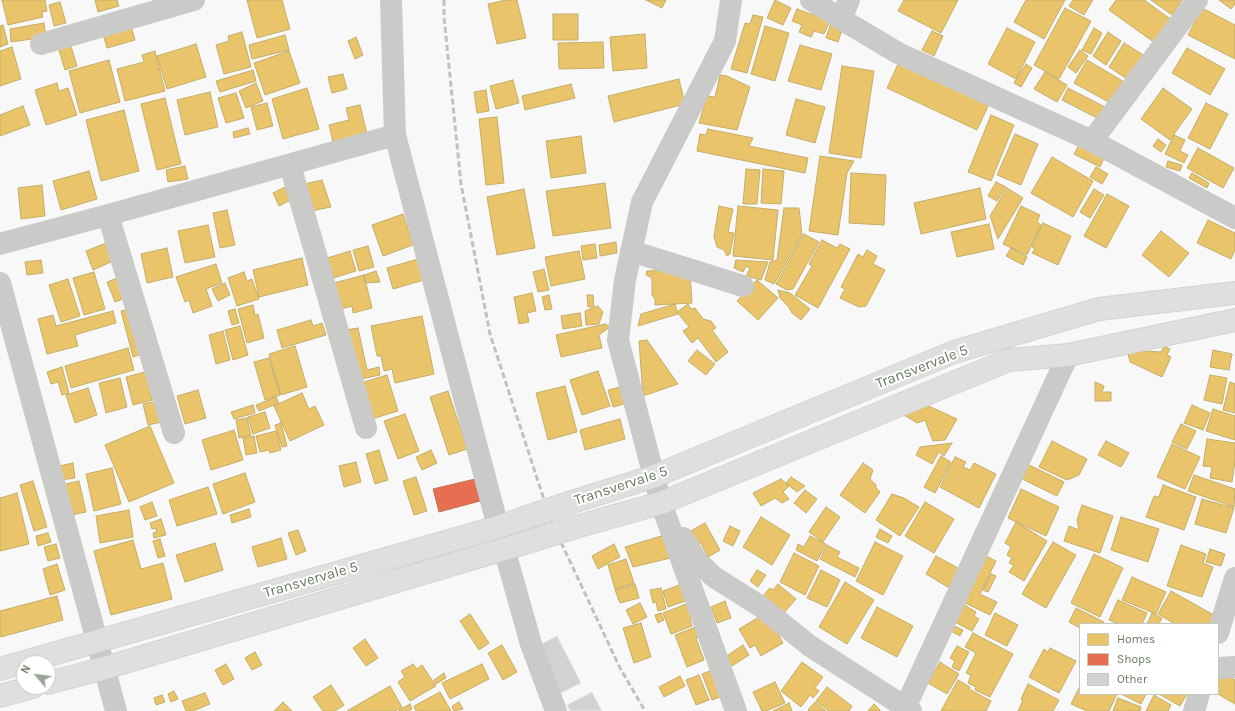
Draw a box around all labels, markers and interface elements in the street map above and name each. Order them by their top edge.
street label: Transvervale 5 [873,341,971,393]
street label: Transvervale 5 [572,462,670,510]
street label: Transvervale 5 [262,558,360,602]
legend [1079,623,1219,695]
text: Homes [1117,632,1155,646]
text: Shops [1117,652,1151,666]
north arrow [16,655,56,695]
text: N [18,663,34,676]
text: Other [1117,672,1147,686]

